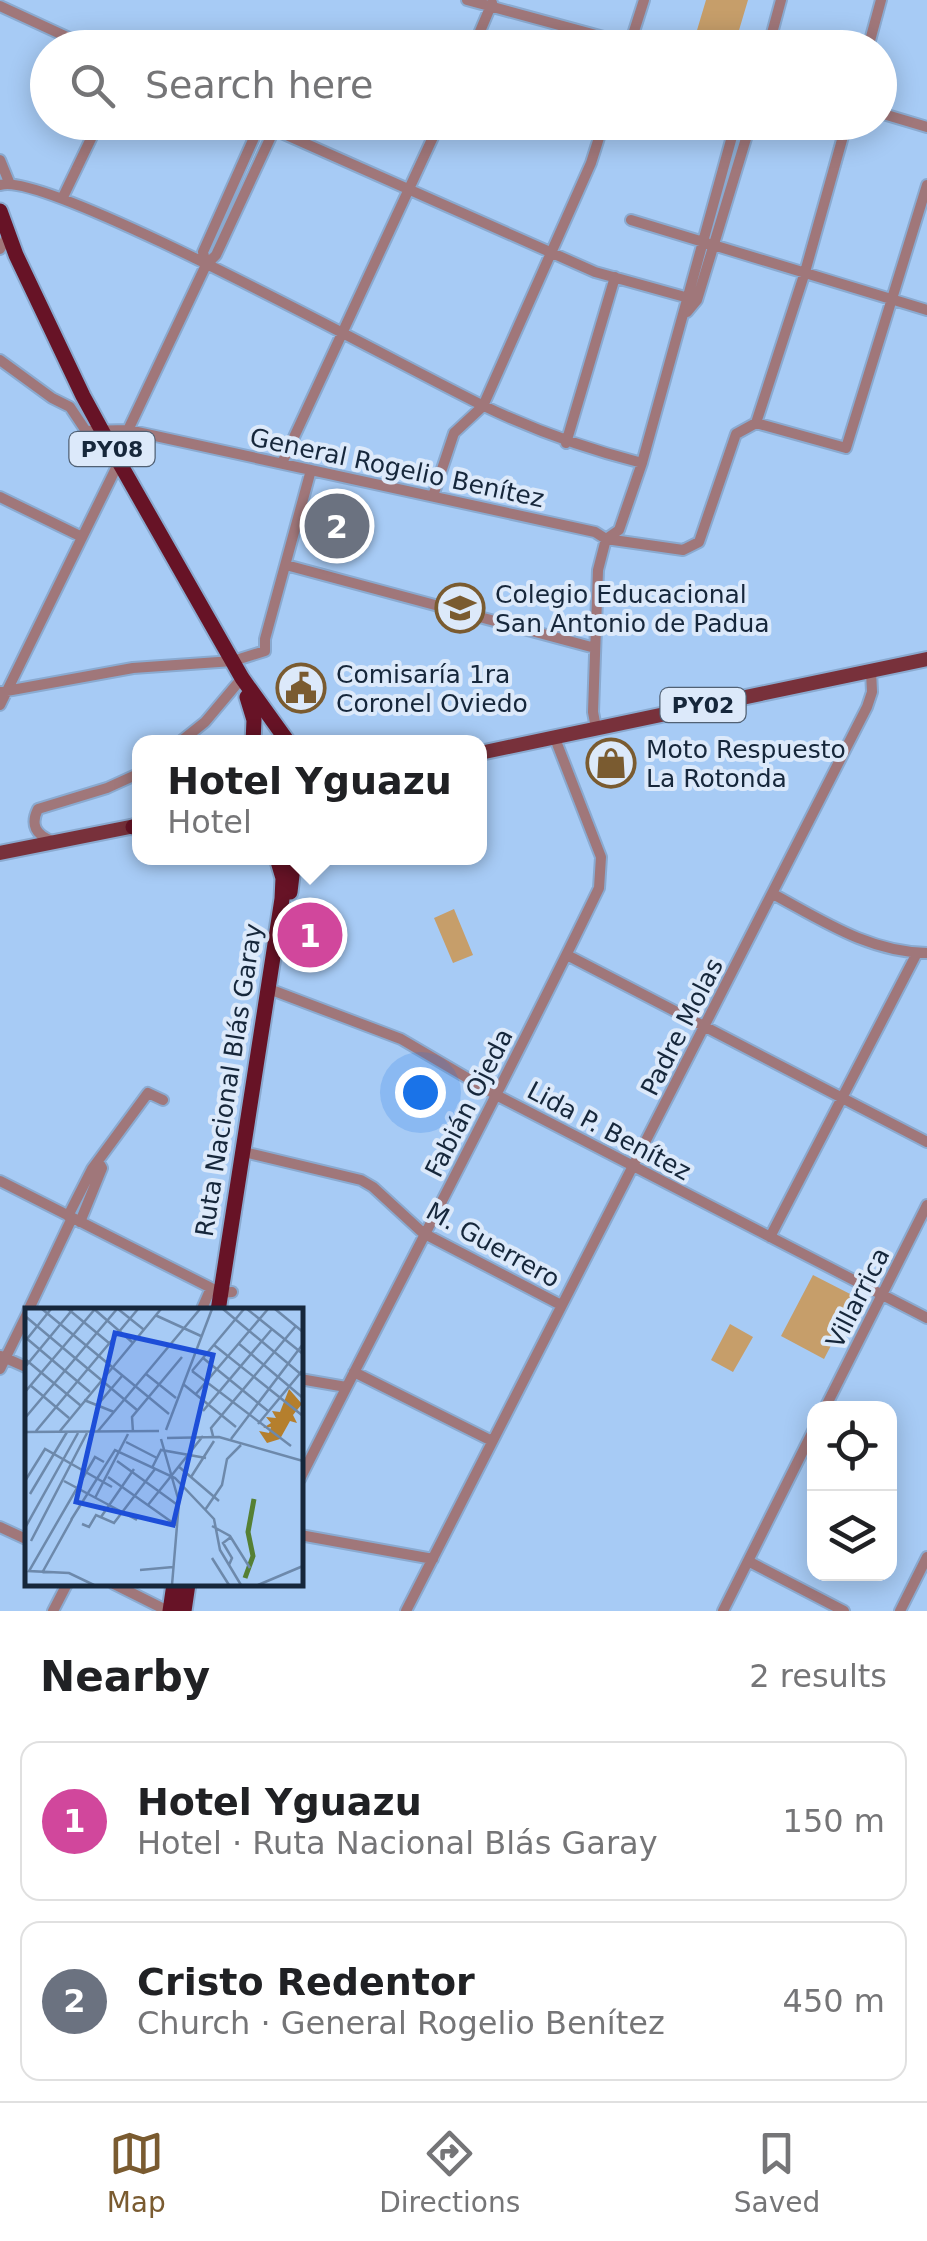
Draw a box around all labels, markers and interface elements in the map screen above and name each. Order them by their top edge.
search box [30,30,897,140]
icon: search [65,58,120,113]
text: Search here [145,63,373,107]
street label: General Rogelio Benítez [247,423,547,513]
road number: PY08 [70,432,154,466]
pin: 2 [304,488,370,564]
place label: Colegio Educacional San Antonio de Padua [495,580,770,638]
school or university icon: Colegio Educacional San Antonio de Padua [434,582,486,634]
place label: Comisaría 1ra Coronel Oviedo [336,660,528,718]
public building icon: Comisaría 1ra Coronel Oviedo [275,662,327,714]
road number: PY02 [660,688,746,722]
popup [132,735,487,865]
place label: Moto Respuesto La Rotonda [646,735,846,793]
shop icon: Moto Respuesto La Rotonda [585,737,637,789]
text: Hotel Yguazu [167,759,452,803]
text: Hotel [167,803,252,841]
pin: 1 [278,898,342,972]
street label: Ruta Nacional Blás Garay [190,921,268,1239]
street label: Padre Molas [635,953,729,1101]
street label: Fabián Ojeda [419,1024,519,1182]
your location [395,1067,446,1118]
street label: Lida P. Benítez [522,1076,696,1186]
street label: M. Guerrero [421,1196,565,1294]
street label: Villarrica [820,1243,896,1353]
inset map [25,1308,302,1586]
map controls [807,1401,897,1581]
button: locate [807,1401,897,1491]
button: layers [807,1491,897,1581]
text: Nearby [40,1652,210,1701]
text: 2 results [749,1657,887,1695]
text: Hotel Yguazu [137,1780,422,1824]
text: 1 [63,1802,86,1840]
text: 150 m [783,1802,885,1840]
text: Hotel · Ruta Nacional Blás Garay [137,1824,658,1862]
text: Cristo Redentor [137,1960,475,2004]
text: 2 [63,1982,86,2020]
text: 450 m [783,1982,885,2020]
text: Church · General Rogelio Benítez [137,2004,665,2042]
tab: Map [107,2126,166,2219]
tab: Directions [379,2126,520,2219]
tab: Saved [734,2126,820,2219]

